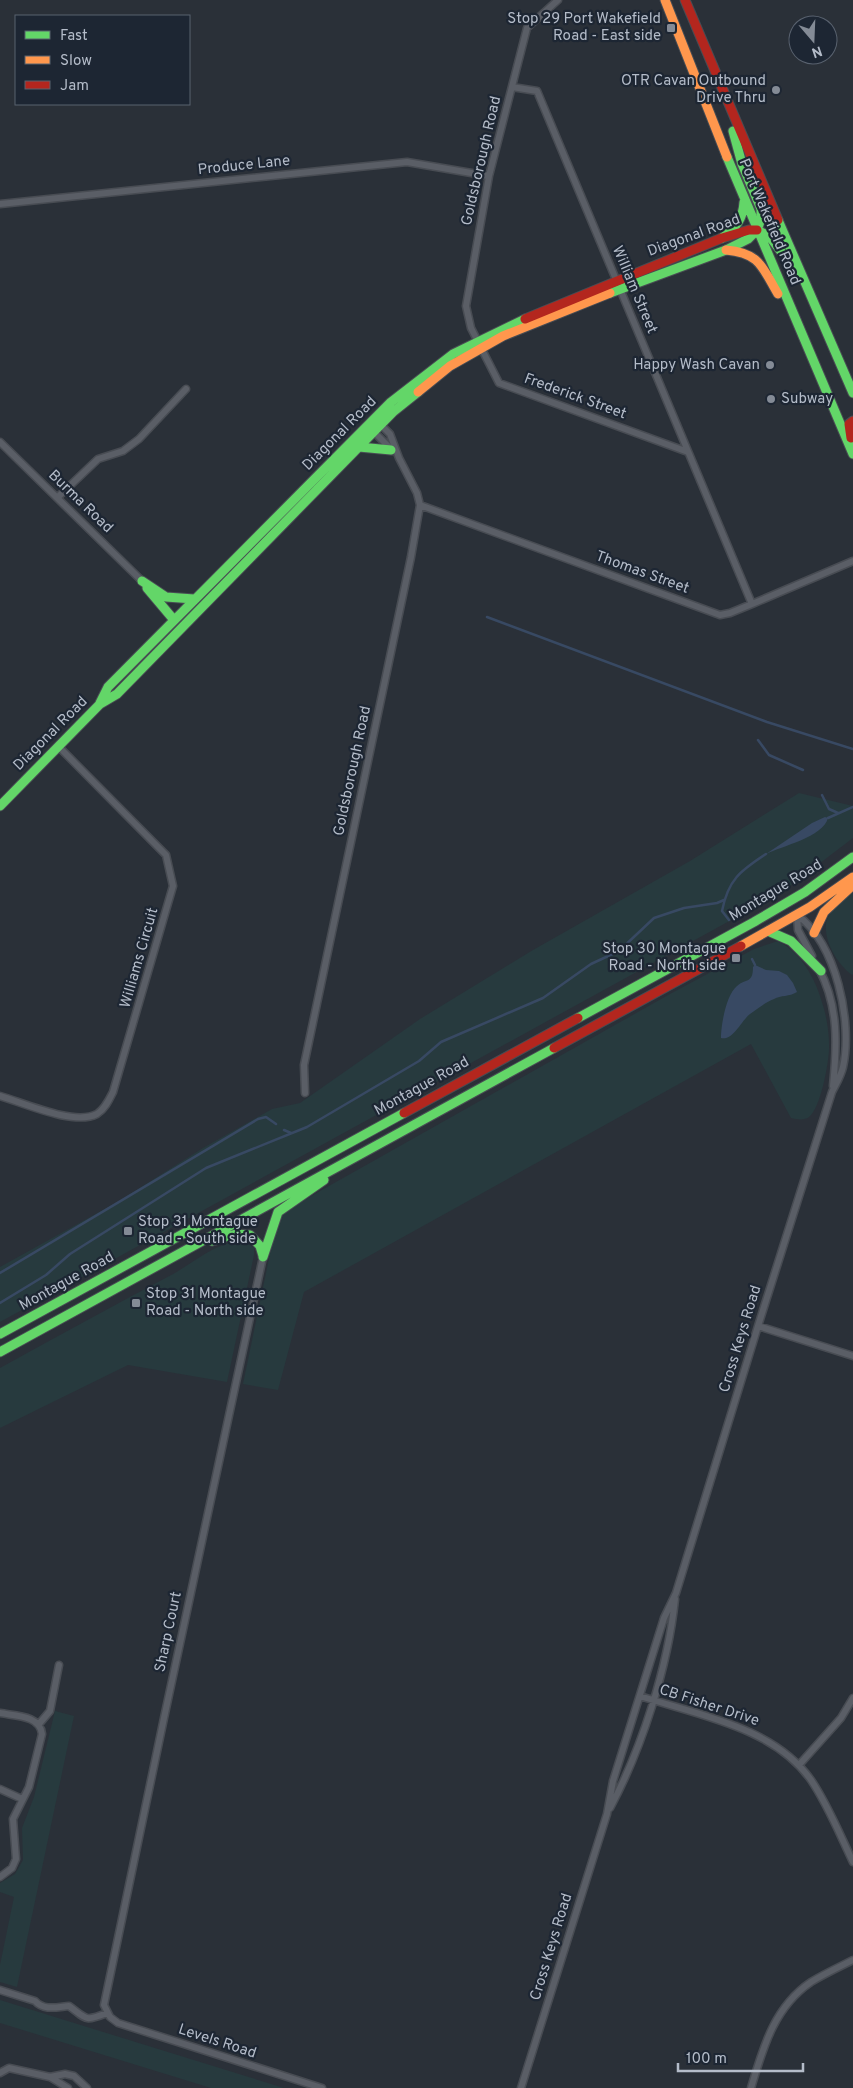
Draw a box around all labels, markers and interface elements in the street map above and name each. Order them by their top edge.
place label: Stop 29 Port Wakefield Road - East side [507,10,661,46]
legend [15,15,190,105]
north arrow [788,15,838,65]
marker: Stop 29 Port Wakefield Road - East side [665,22,677,34]
text: Fast [60,27,88,46]
text: N [809,41,824,61]
text: Slow [60,52,92,71]
place label: OTR Cavan Outbound Drive Thru [621,72,766,108]
text: Jam [60,77,89,96]
marker: OTR Cavan Outbound Drive Thru [770,84,782,96]
street label: Goldsborough Road [458,94,506,228]
street label: Produce Lane [197,152,291,180]
street label: Port Wakefield Road [734,156,804,288]
street label: Diagonal Road [645,210,743,262]
street label: William Street [607,243,661,337]
place label: Happy Wash Cavan [633,356,760,375]
marker: Happy Wash Cavan [764,359,776,371]
street label: Frederick Street [521,370,629,424]
place label: Subway [781,390,833,409]
street label: Diagonal Road [299,393,381,475]
marker: Subway [765,393,777,405]
street label: Burma Road [44,466,116,538]
street label: Thomas Street [593,547,691,599]
street label: Diagonal Road [10,693,92,775]
street label: Goldsborough Road [330,704,376,838]
street label: Montague Road [726,856,826,926]
street label: Williams Circuit [117,906,163,1010]
place label: Stop 30 Montague Road - North side [602,940,726,976]
marker: Stop 30 Montague Road - North side [730,952,742,964]
street label: Montague Road [371,1053,473,1121]
place label: Stop 31 Montague Road - South side [138,1213,258,1249]
marker: Stop 31 Montague Road - South side [122,1225,134,1237]
street label: Montague Road [16,1248,118,1316]
street label: Cross Keys Road [716,1283,766,1395]
place label: Stop 31 Montague Road - North side [146,1285,266,1321]
marker: Stop 31 Montague Road - North side [130,1297,142,1309]
street label: Sharp Court [151,1590,187,1674]
street label: CB Fisher Drive [657,1681,761,1731]
street label: Cross Keys Road [527,1891,577,2003]
street label: Levels Road [176,2020,258,2064]
scale bar [678,2040,803,2072]
text: 100 m [686,2050,727,2069]

